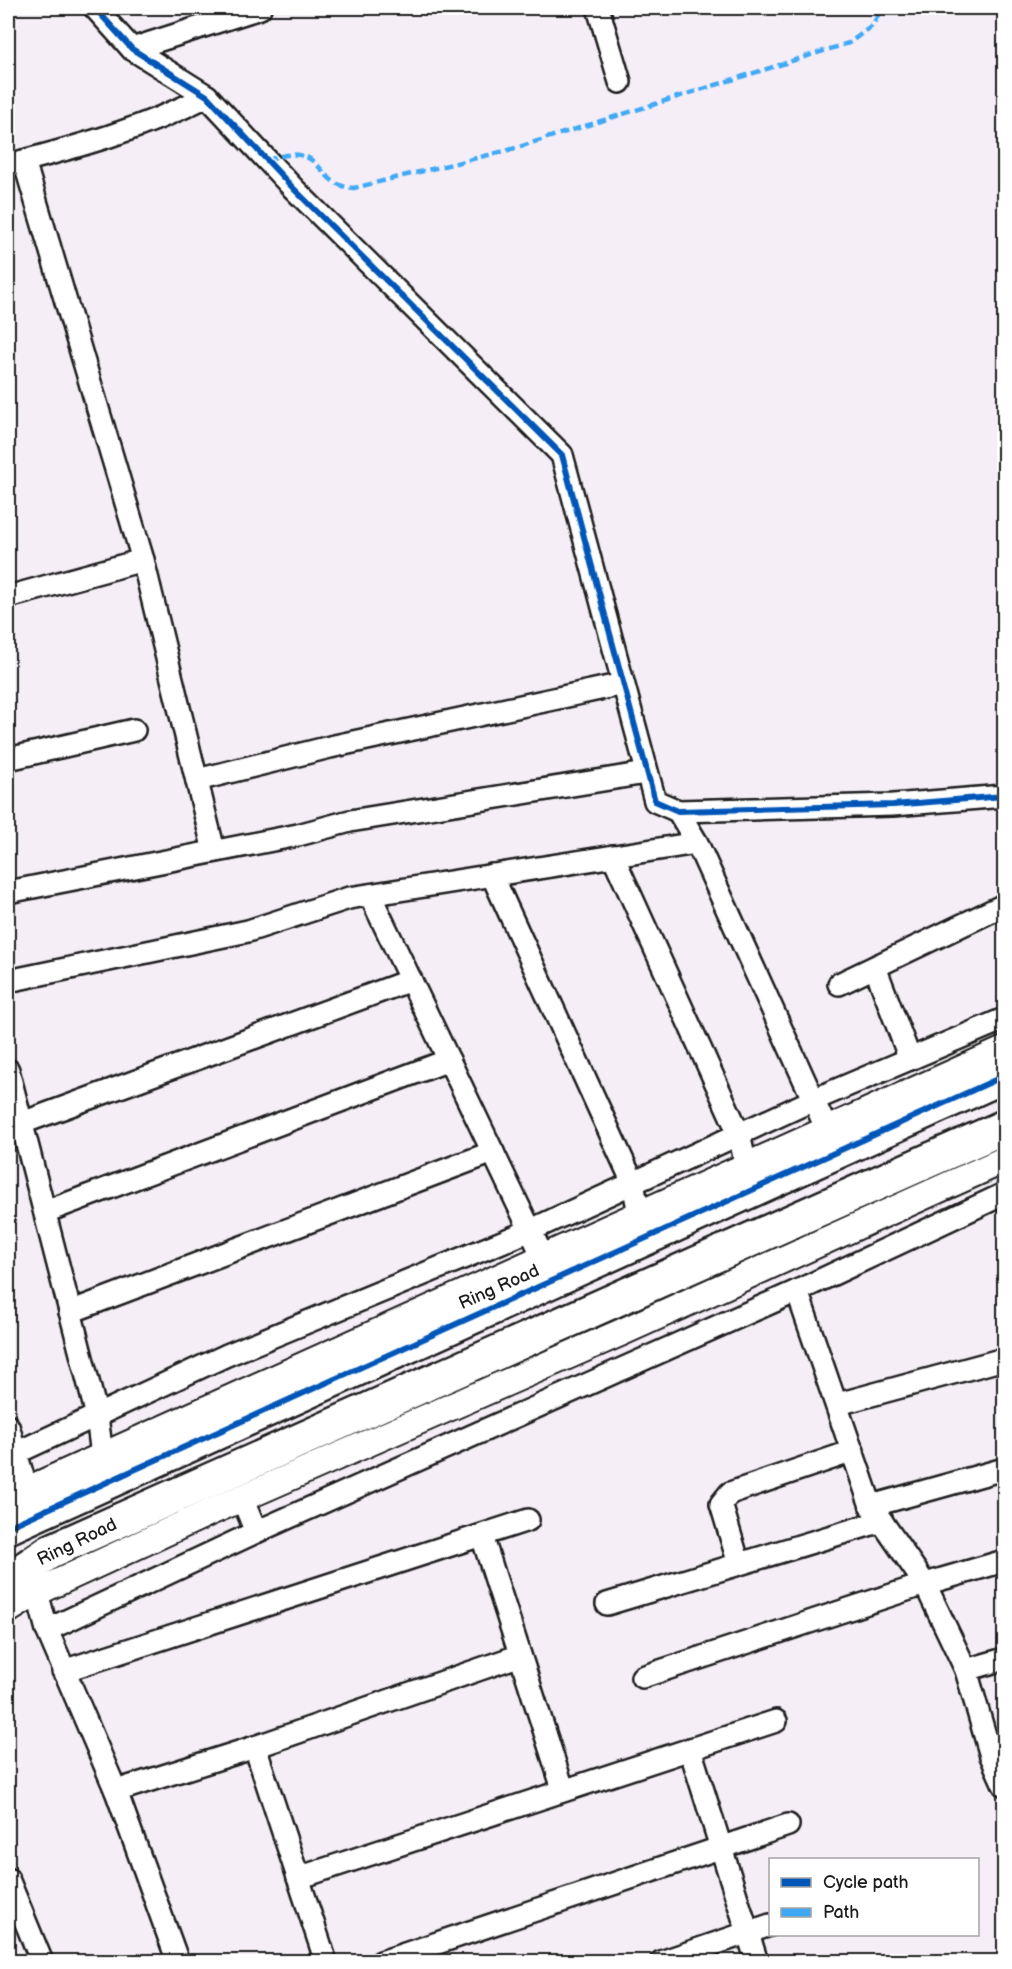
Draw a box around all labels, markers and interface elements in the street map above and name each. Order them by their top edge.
street label: Ring Road [455,1260,543,1314]
street label: Ring Road [34,1514,120,1570]
legend [769,1858,979,1936]
text: Cycle path [823,1872,909,1893]
text: Path [823,1902,859,1923]

